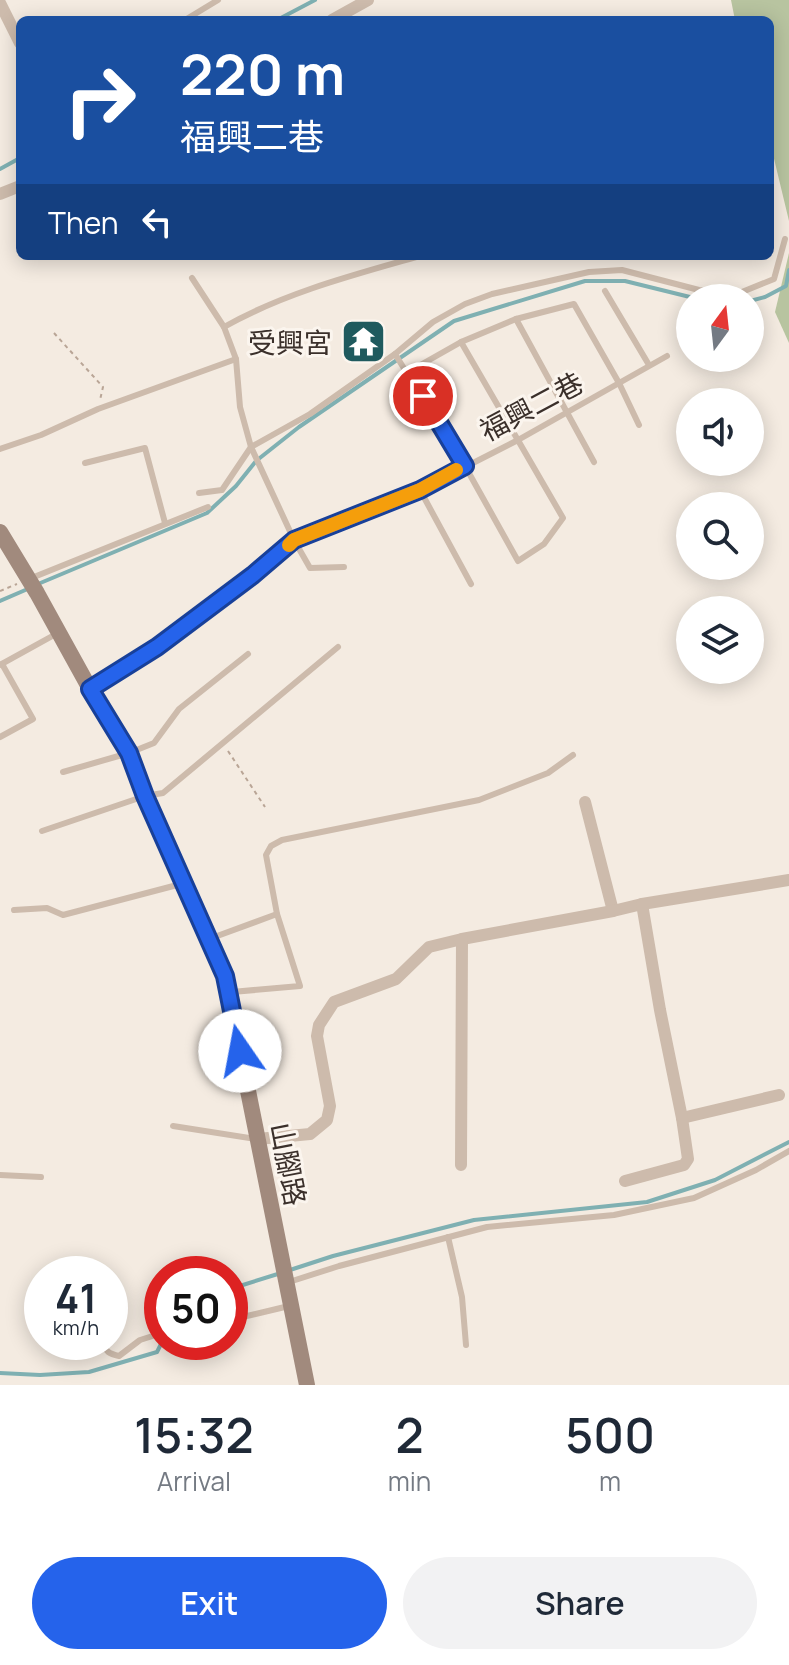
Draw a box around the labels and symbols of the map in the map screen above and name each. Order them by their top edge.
north arrow [676,284,764,372]
temple icon: 受興宮 [339,318,387,366]
place label: 受興宮 [248,323,332,361]
pin [389,362,457,430]
street label: 福興二巷 [473,363,589,449]
position arrow [198,1009,282,1093]
street label: 山腳路 [262,1119,316,1209]
speed limit sign: 50 [144,1256,248,1360]

